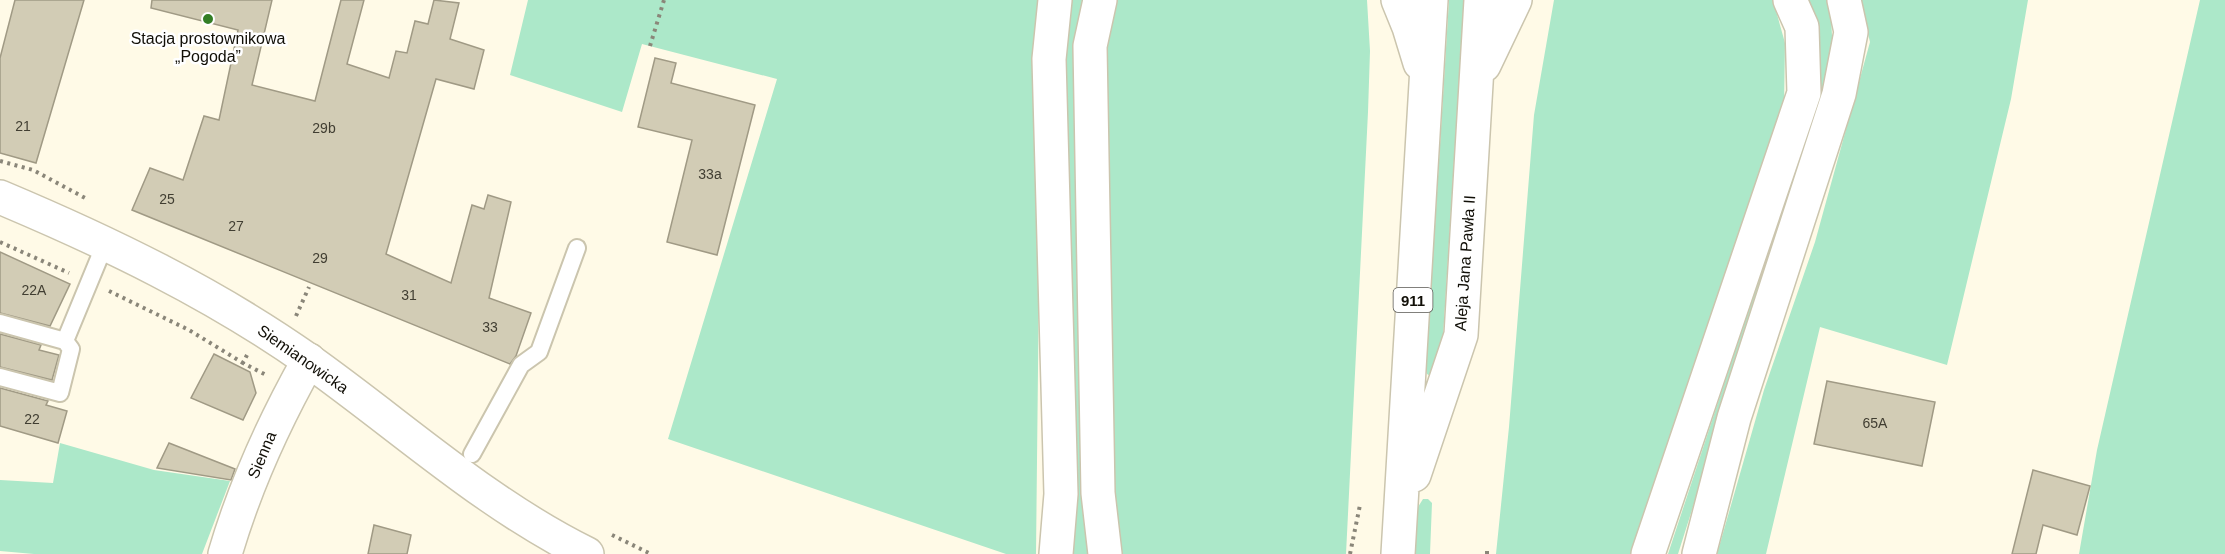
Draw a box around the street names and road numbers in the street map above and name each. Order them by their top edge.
street label: Aleja Jana Pawła II [1452,195,1478,331]
road number: 911 [1394,288,1432,312]
street label: Siemianowicka [254,321,352,397]
street label: Sienna [244,429,280,481]

